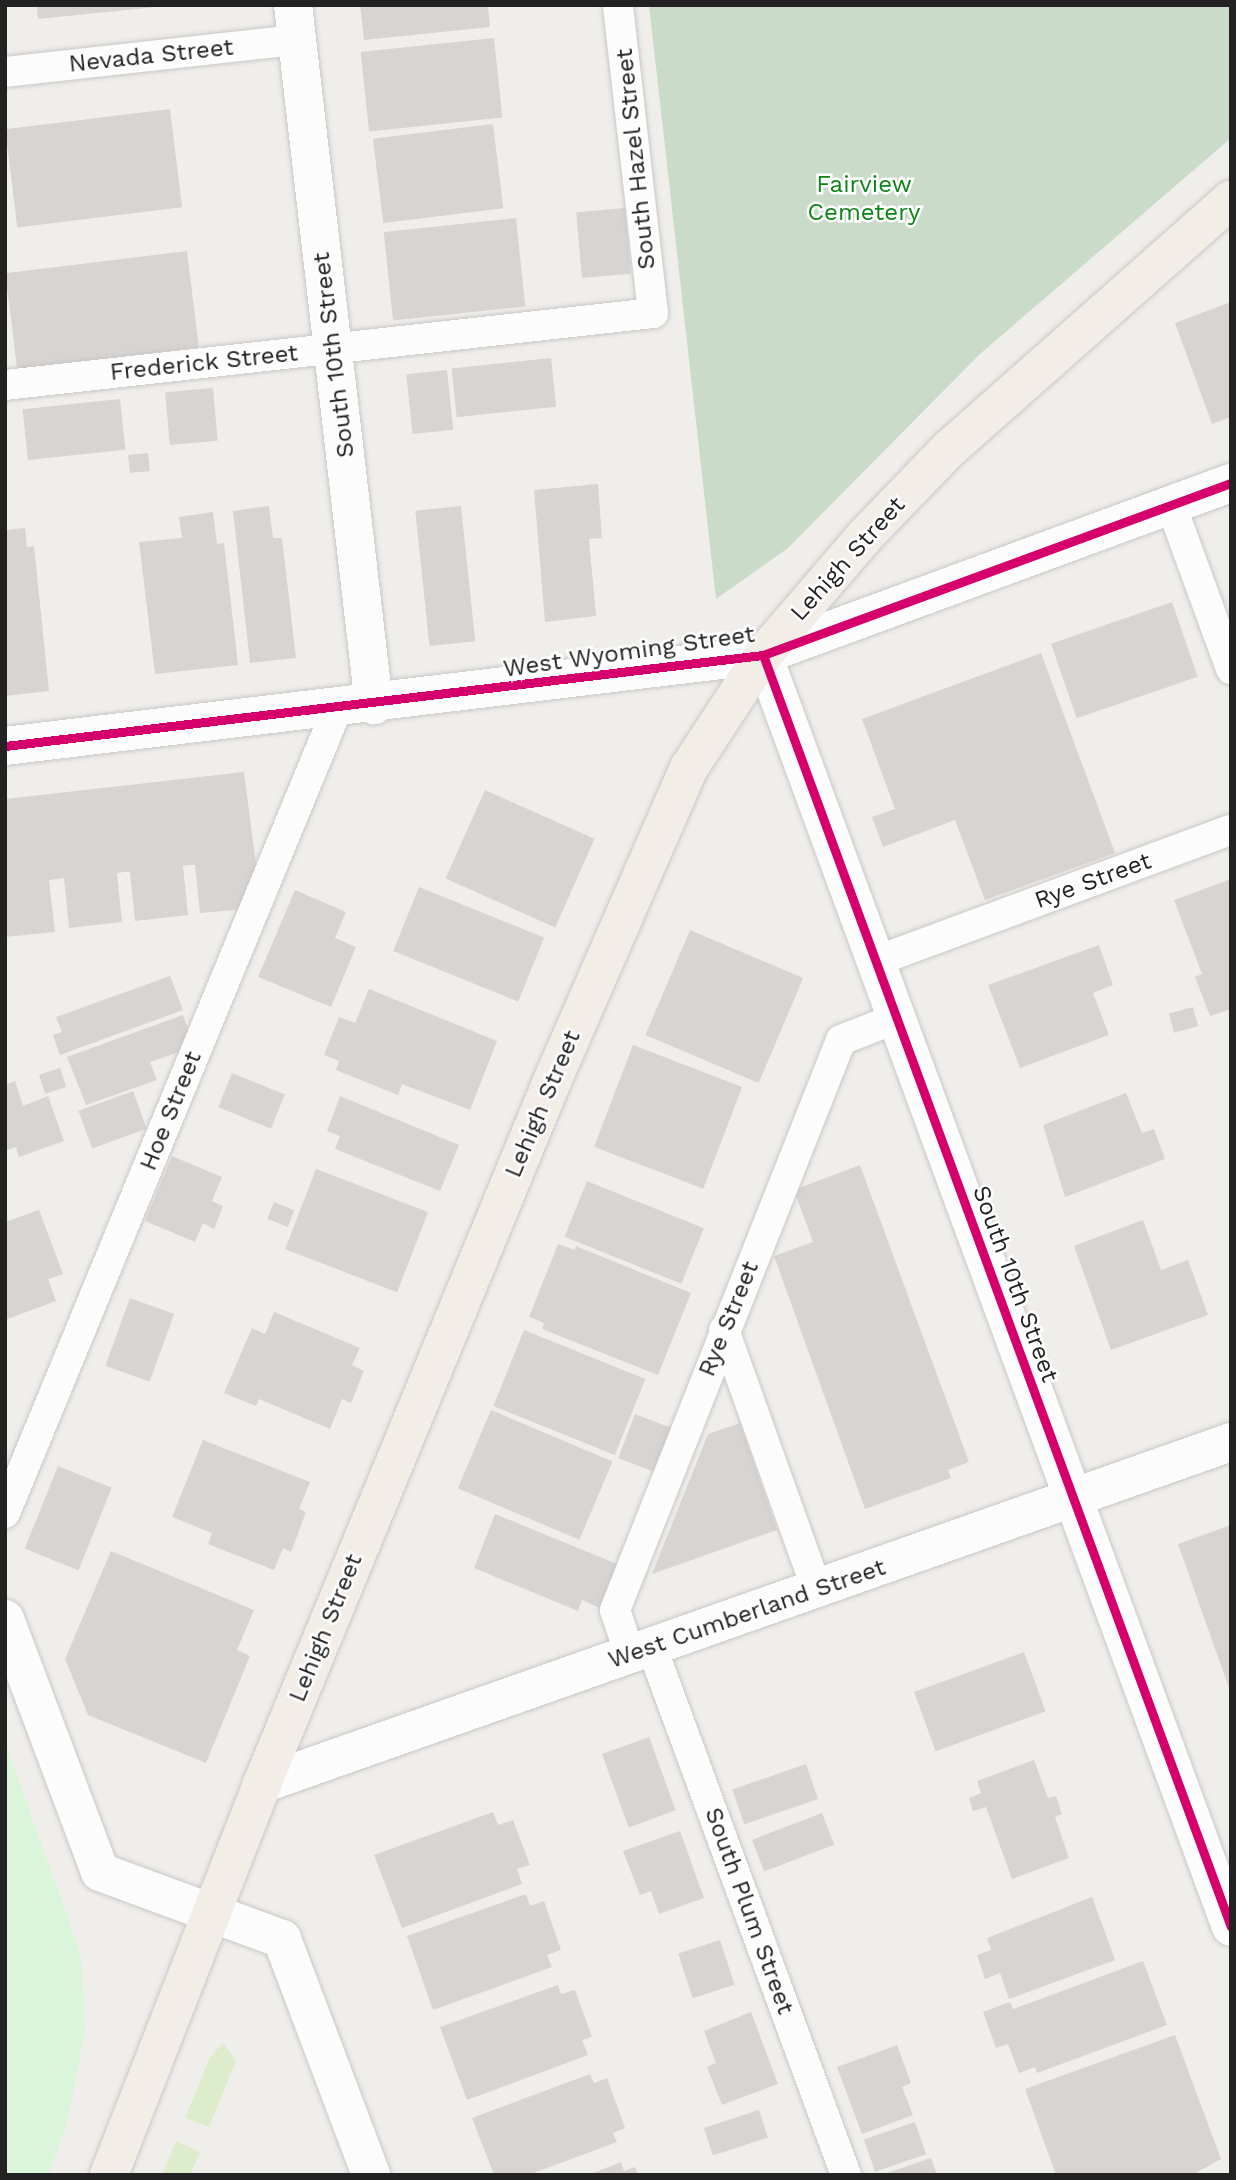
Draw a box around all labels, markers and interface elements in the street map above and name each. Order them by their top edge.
street label: Nevada Street [67,33,235,79]
street label: South Hazel Street [610,47,662,271]
park label: Fairview Cemetery [808,171,920,227]
street label: South 10th Street [307,250,361,460]
street label: Frederick Street [108,339,300,387]
street label: Lehigh Street [785,491,911,627]
street label: West Wyoming Street [501,620,757,684]
street label: Rye Street [1031,847,1155,915]
street label: Lehigh Street [499,1026,587,1182]
street label: Hoe Street [134,1047,208,1175]
street label: South 10th Street [966,1182,1064,1386]
street label: Rye Street [693,1257,765,1381]
street label: Lehigh Street [283,1550,369,1706]
street label: West Cumberland Street [605,1553,889,1675]
street label: South Plum Street [698,1804,800,2018]

